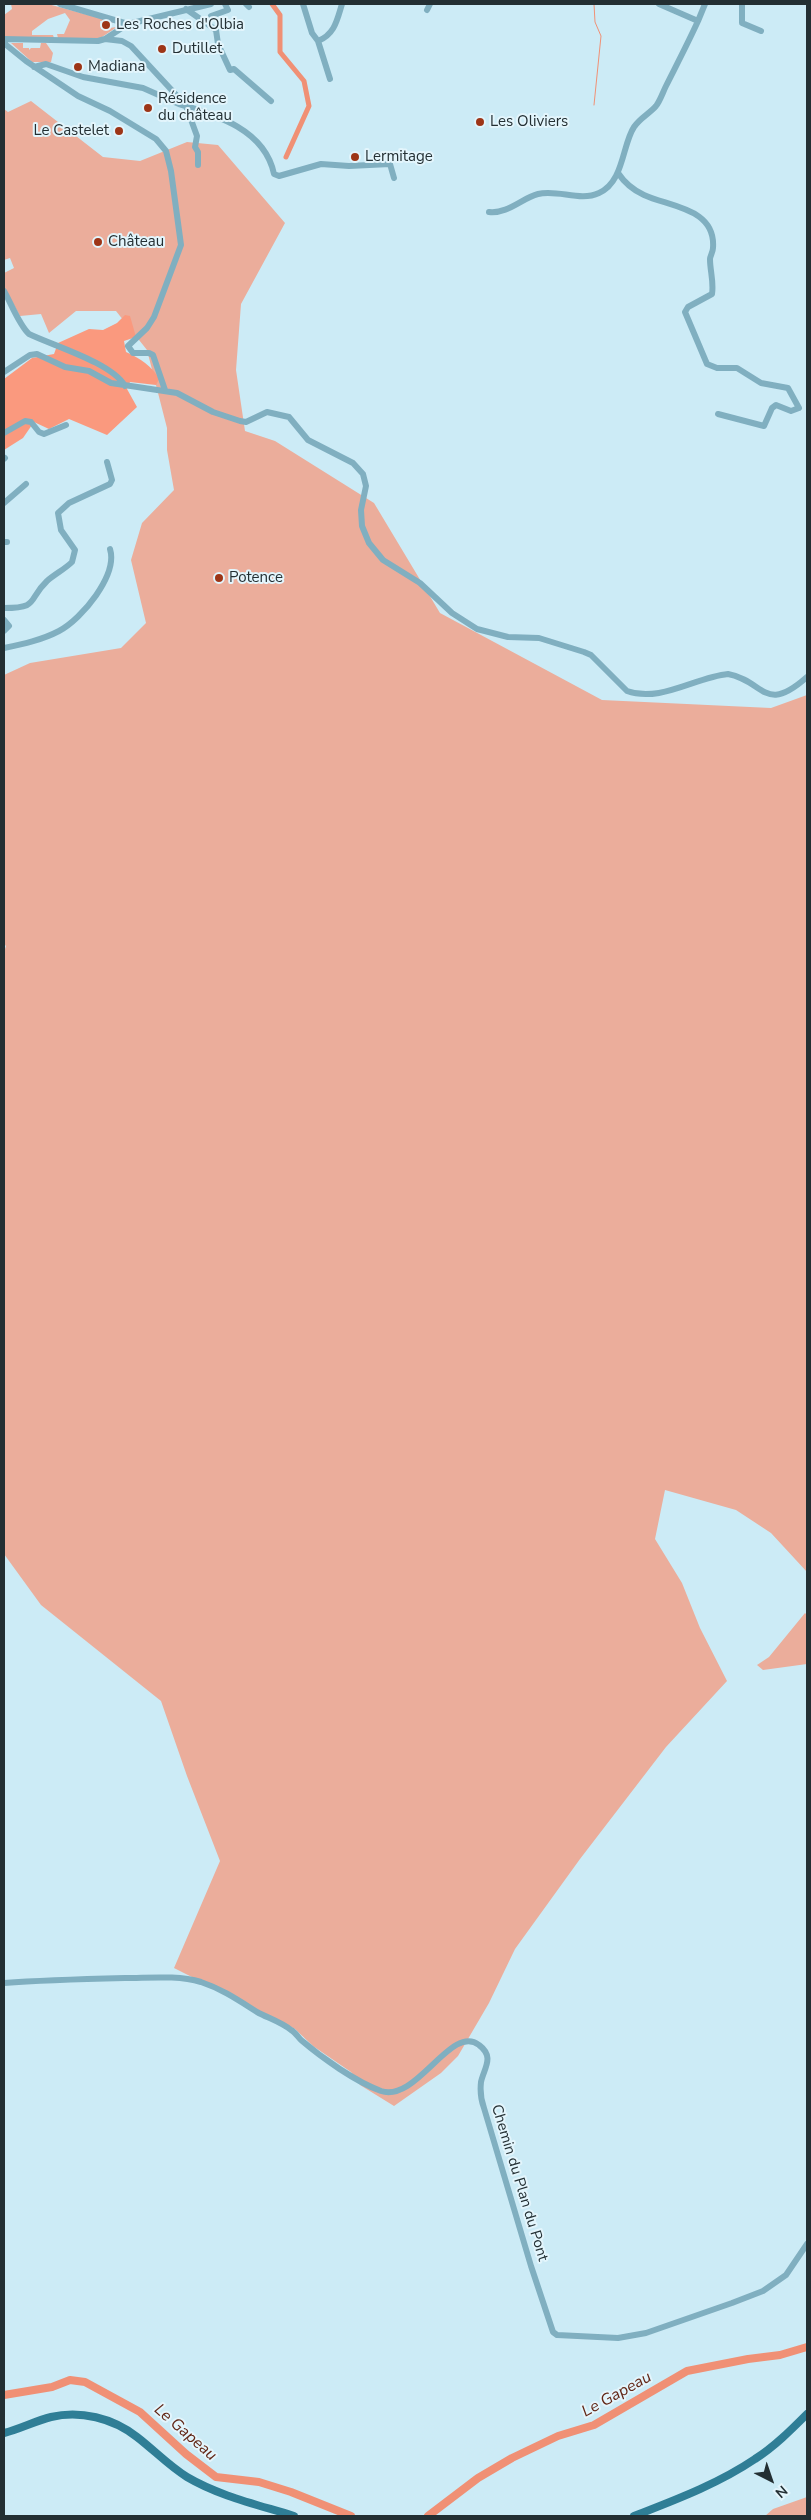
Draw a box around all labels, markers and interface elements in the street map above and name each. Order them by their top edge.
place label: Les Roches d'Olbia [116,16,244,34]
marker: Les Roches d'Olbia [100,19,112,31]
place label: Dutillet [172,40,222,58]
marker: Dutillet [156,43,168,55]
place label: Madiana [88,58,145,76]
marker: Madiana [72,61,84,73]
place label: Résidence du château [158,90,232,125]
marker: Résidence du château [142,102,154,114]
place label: Les Oliviers [490,113,568,131]
marker: Les Oliviers [474,116,486,128]
place label: Le Castelet [33,122,109,140]
marker: Le Castelet [113,125,125,137]
place label: Lermitage [365,148,433,166]
marker: Lermitage [349,151,361,163]
place label: Château [108,233,164,251]
marker: Château [92,236,104,248]
place label: Potence [229,569,283,587]
marker: Potence [213,572,225,584]
street label: Chemin du Plan du Pont [487,2103,551,2263]
water label: Le Gapeau [579,2368,655,2422]
water label: Le Gapeau [150,2401,220,2465]
north arrow [746,2455,796,2505]
text: N [771,2481,791,2502]

